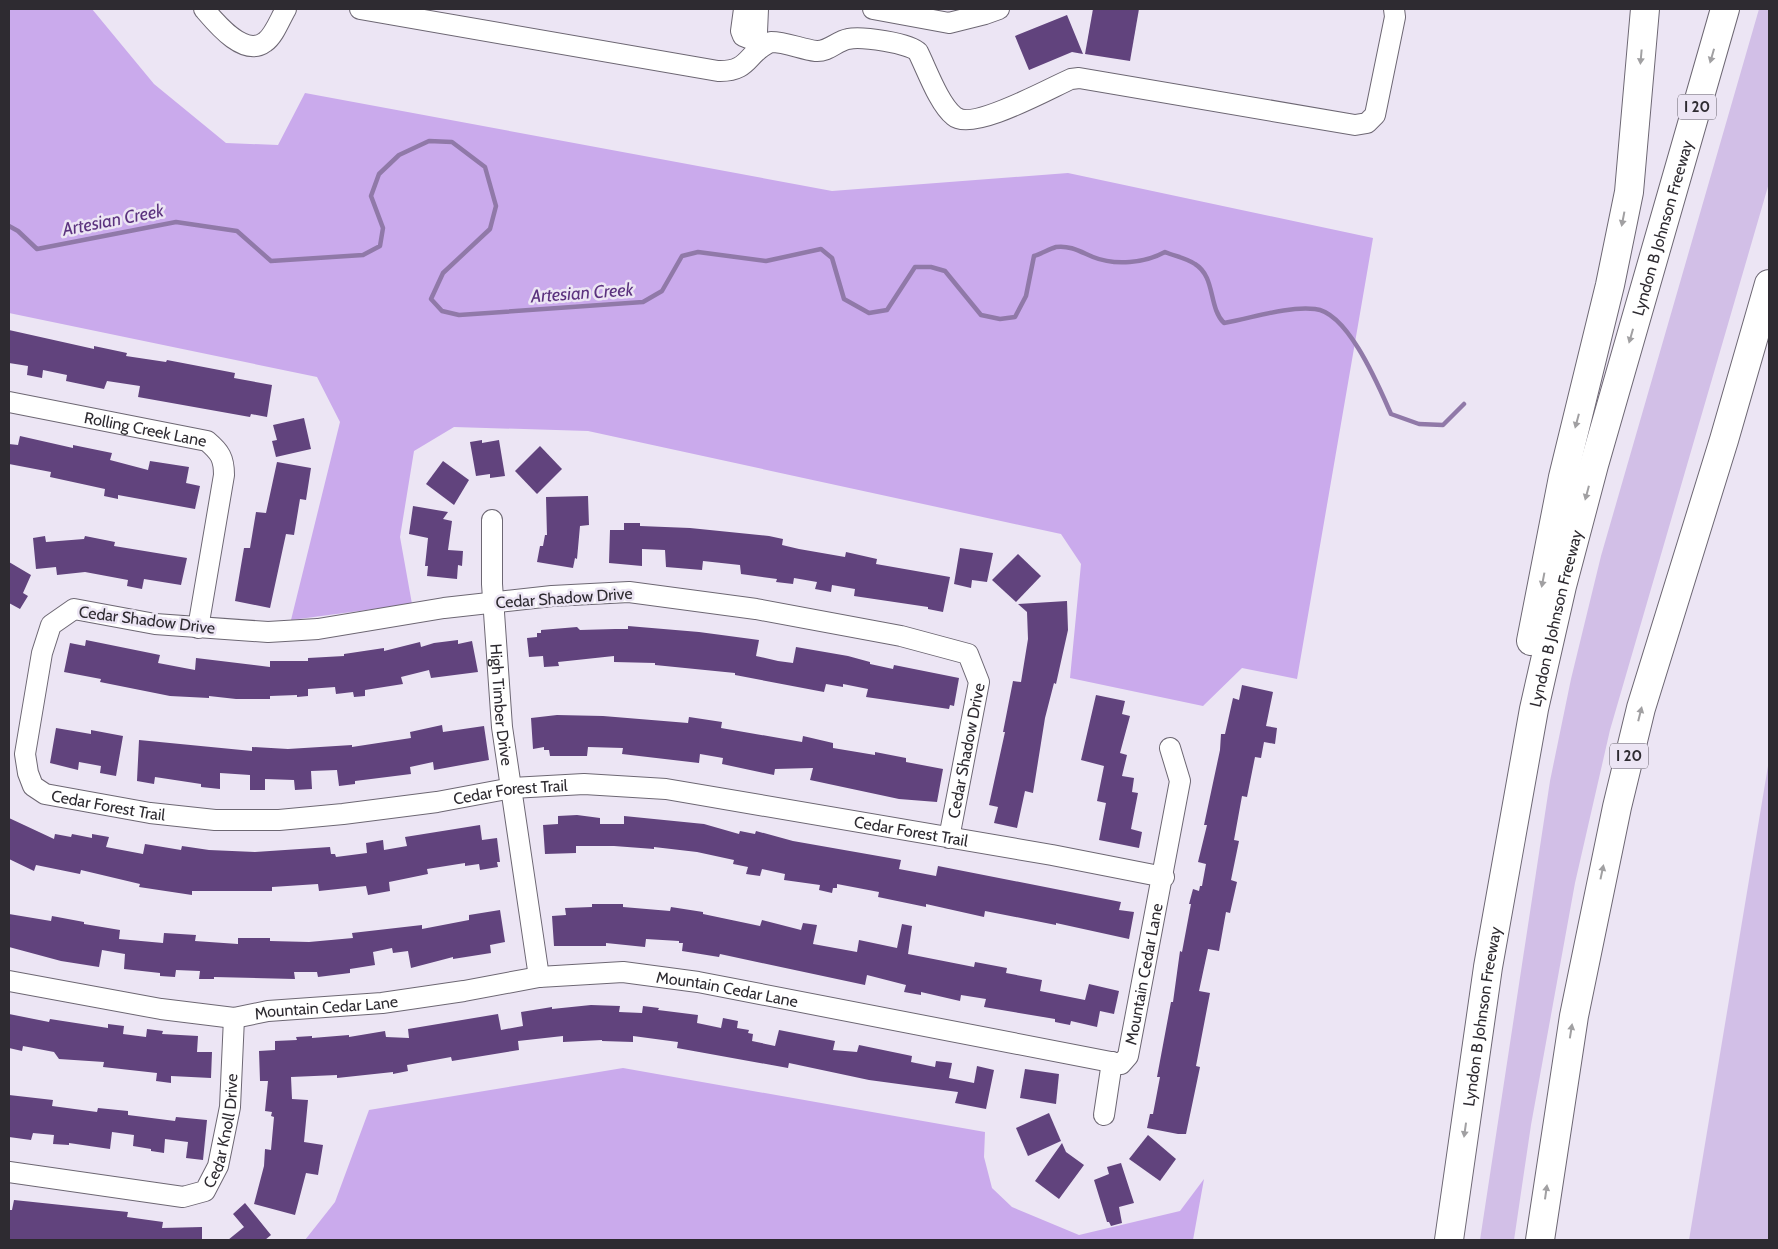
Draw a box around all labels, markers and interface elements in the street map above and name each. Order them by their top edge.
one-way arrow [1707,48,1715,63]
one-way arrow [1636,50,1644,66]
road number: I 20 [1678,94,1716,120]
street label: Lyndon B Johnson Freeway [1628,138,1696,318]
water label: Artesian Creek [60,199,167,241]
one-way arrow [1619,211,1627,227]
water label: Artesian Creek [529,278,635,308]
one-way arrow [1626,329,1634,344]
street label: Rolling Creek Lane [83,408,208,450]
one-way arrow [1573,414,1581,429]
one-way arrow [1583,485,1591,500]
street label: Lyndon B Johnson Freeway [1525,528,1586,709]
one-way arrow [1538,572,1546,588]
street label: Cedar Shadow Drive [495,584,633,612]
street label: Cedar Shadow Drive [78,602,216,638]
street label: High Timber Drive [487,643,517,767]
street label: Cedar Shadow Drive [943,681,988,820]
one-way arrow [1636,706,1644,721]
road number: I 20 [1610,744,1648,768]
street label: Cedar Forest Trail [452,775,568,808]
street label: Cedar Forest Trail [50,786,166,824]
street label: Cedar Forest Trail [853,812,970,850]
one-way arrow [1599,864,1607,880]
street label: Mountain Cedar Lane [1121,902,1166,1046]
street label: Lyndon B Johnson Freeway [1459,925,1505,1107]
street label: Mountain Cedar Lane [655,967,800,1011]
street label: Mountain Cedar Lane [253,991,399,1023]
one-way arrow [1568,1023,1576,1039]
street label: Cedar Knoll Drive [199,1073,241,1191]
one-way arrow [1461,1122,1469,1138]
one-way arrow [1543,1184,1551,1200]

